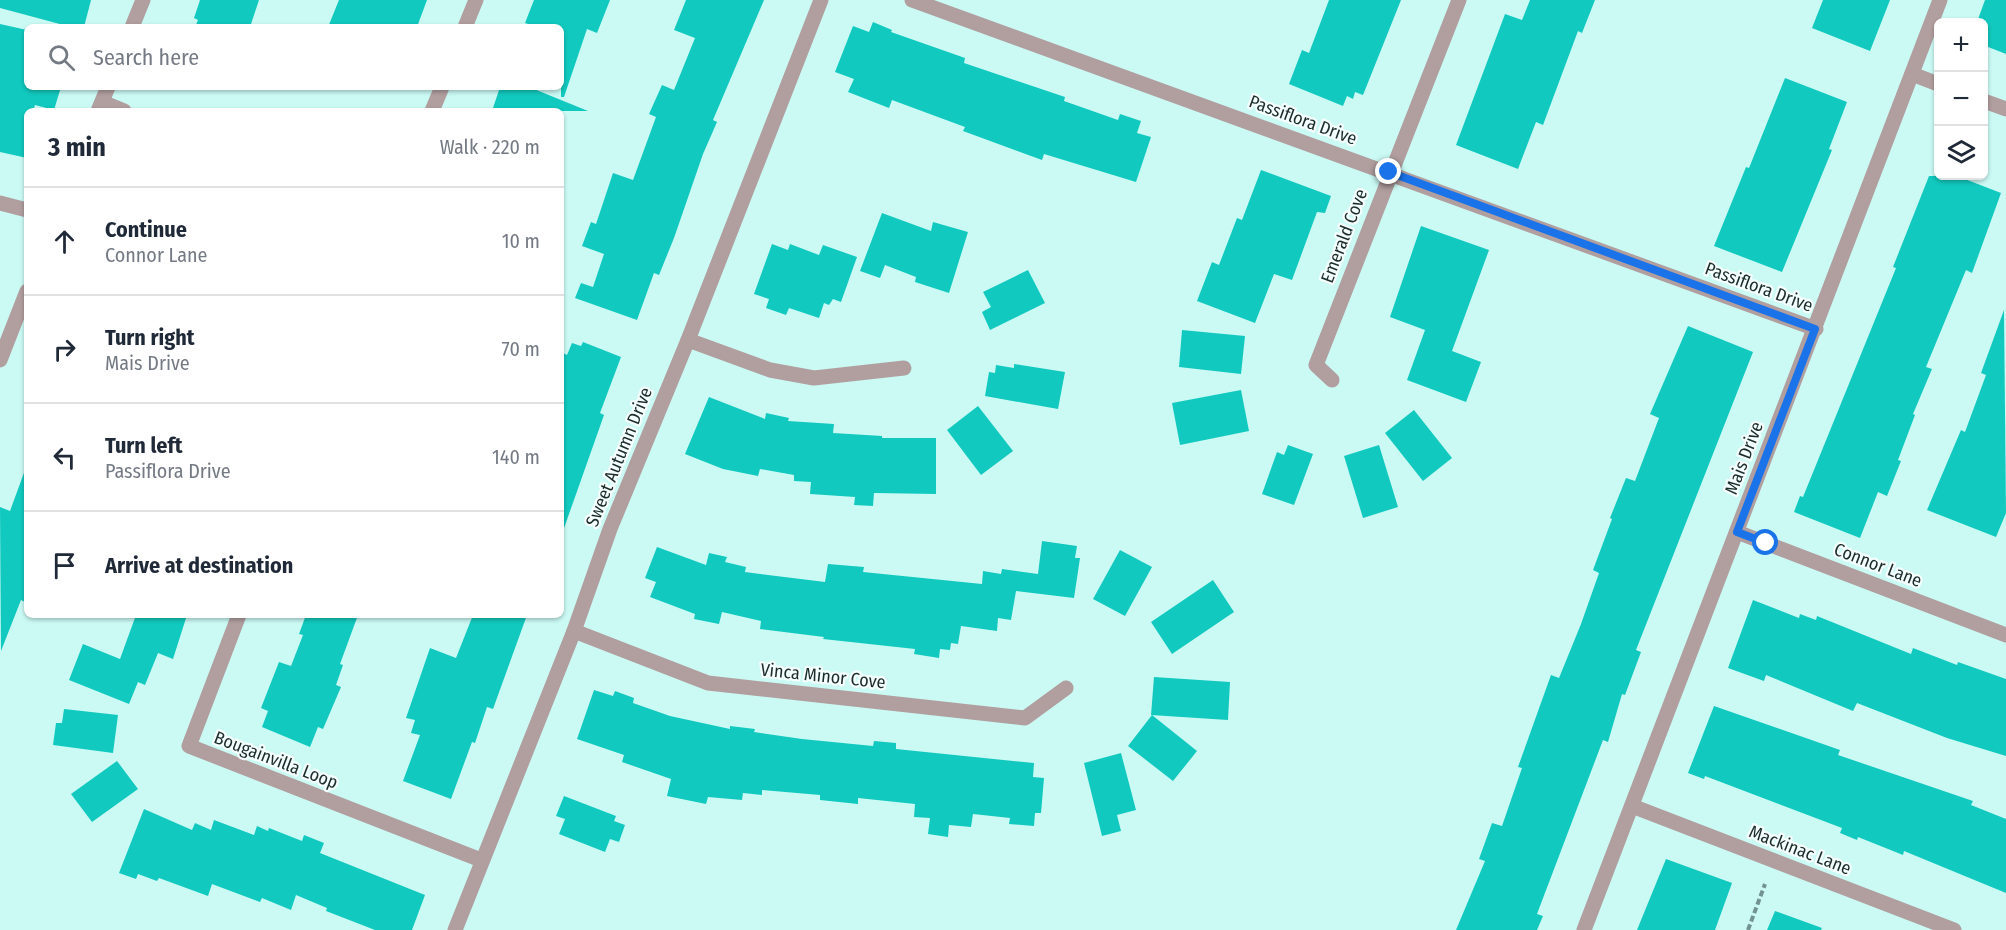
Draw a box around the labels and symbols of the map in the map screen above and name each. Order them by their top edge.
street label: Passiflora Drive [1246,90,1360,150]
route end [1375,158,1401,184]
street label: Emerald Cove [1316,186,1372,286]
street label: Passiflora Drive [1702,257,1816,317]
street label: Sweet Autumn Drive [581,384,657,530]
street label: Mais Drive [1720,418,1768,498]
route start [1752,529,1778,555]
street label: Connor Lane [1831,538,1925,592]
street label: Vinca Minor Cove [759,658,887,694]
street label: Bougainvilla Loop [211,726,341,794]
street label: Mackinac Lane [1746,820,1854,880]

